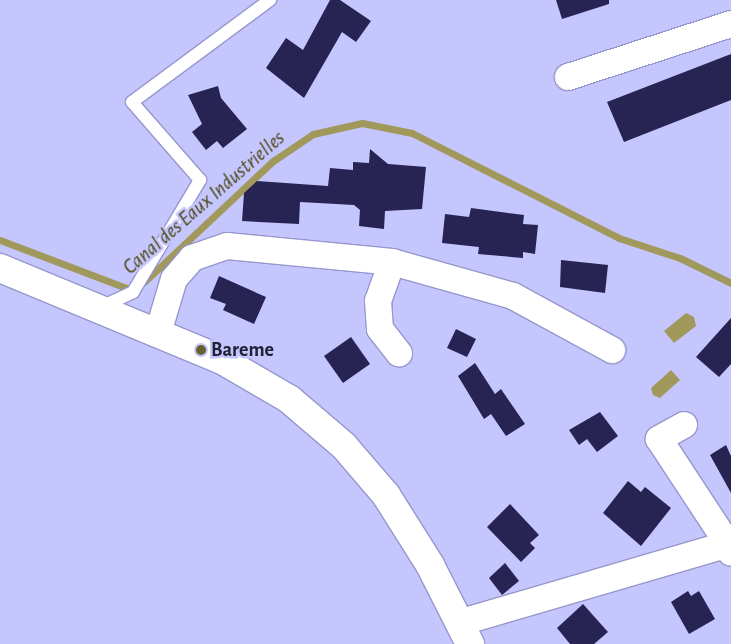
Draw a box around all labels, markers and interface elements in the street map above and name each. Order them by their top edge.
water label: Canal des Eaux Industrielles [118,126,290,280]
place label: Bareme [211,338,274,362]
marker: Bareme [195,344,207,356]

